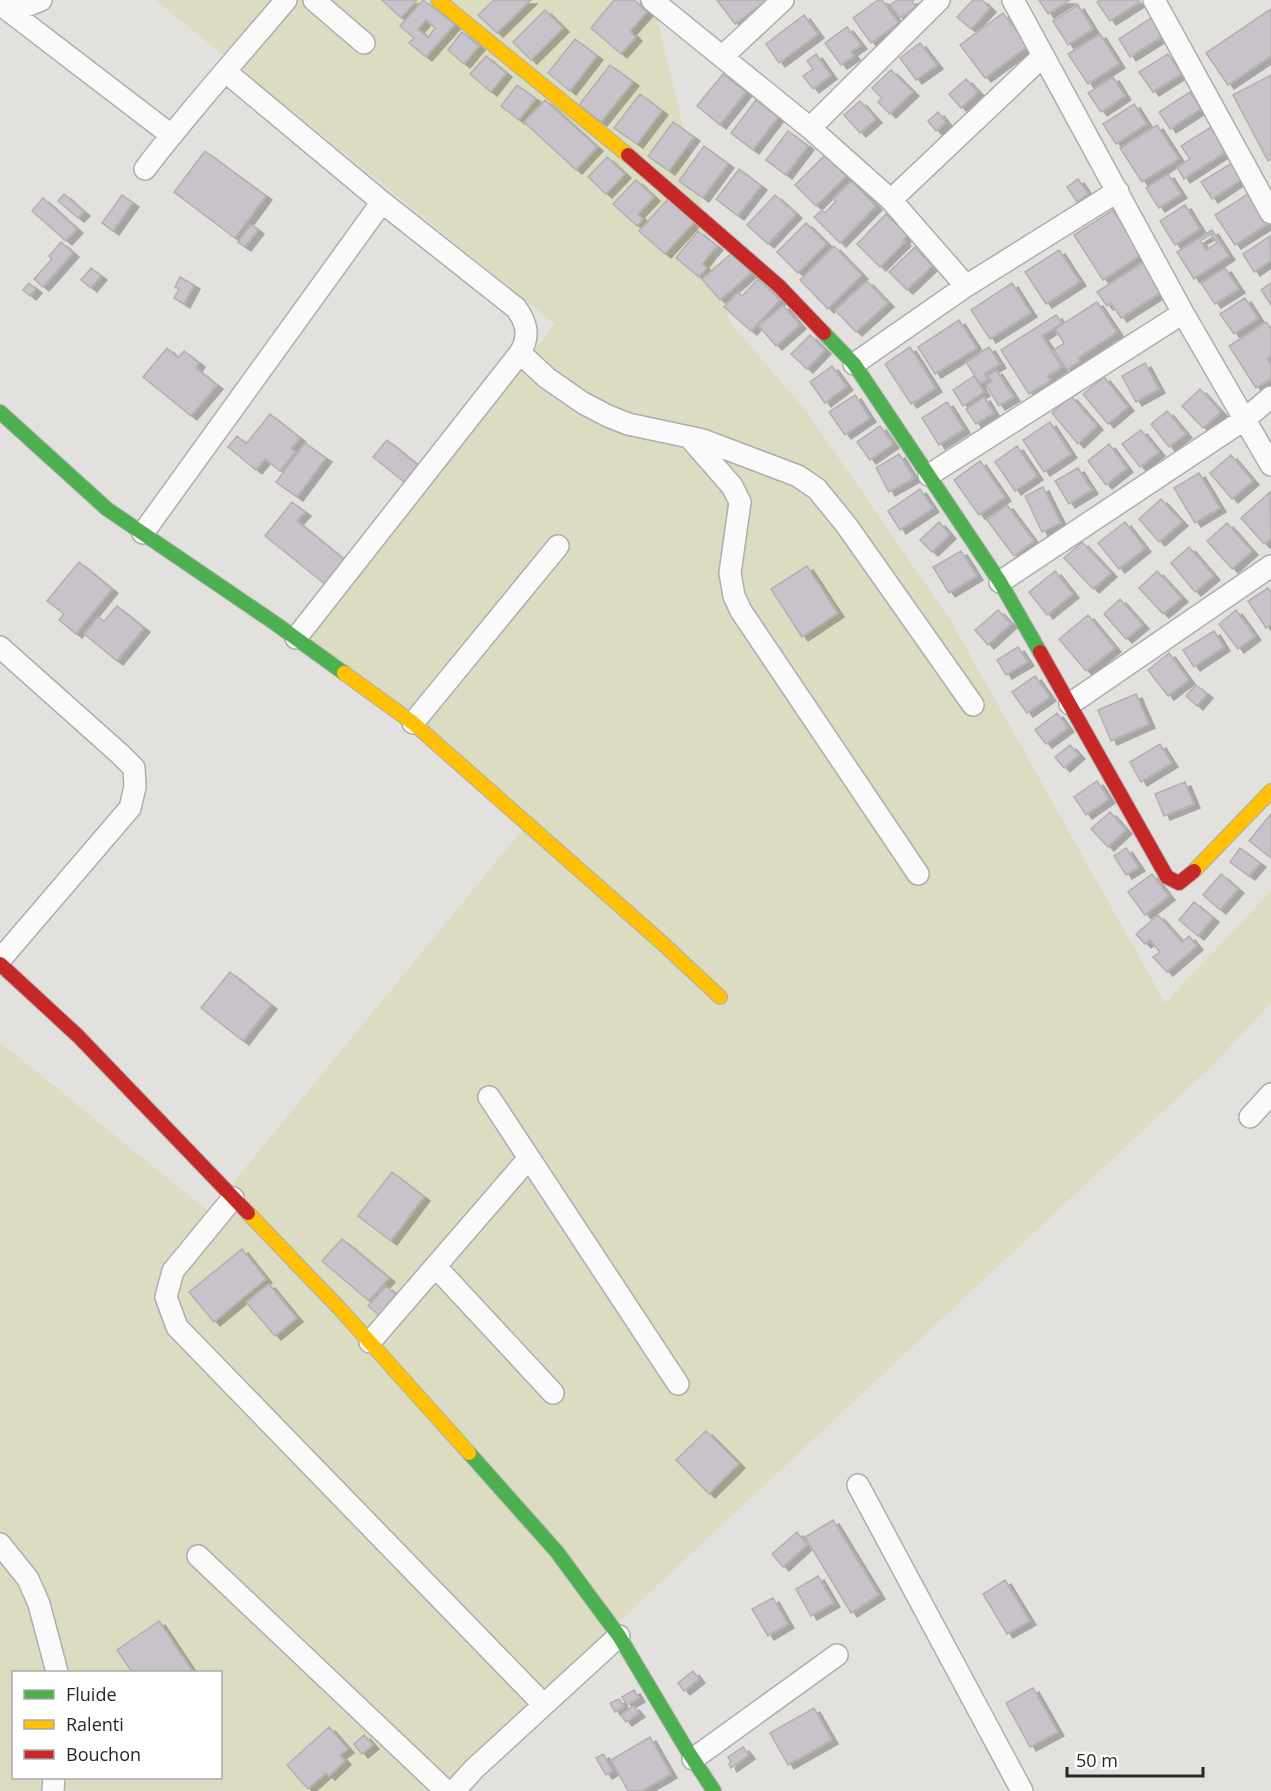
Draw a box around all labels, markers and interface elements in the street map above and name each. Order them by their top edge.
legend [12,1671,222,1779]
text: Fluide [66,1682,117,1706]
text: Ralenti [66,1712,124,1736]
scale bar [1067,1740,1204,1778]
text: Bouchon [66,1742,141,1766]
text: 50 m [1076,1748,1118,1772]

